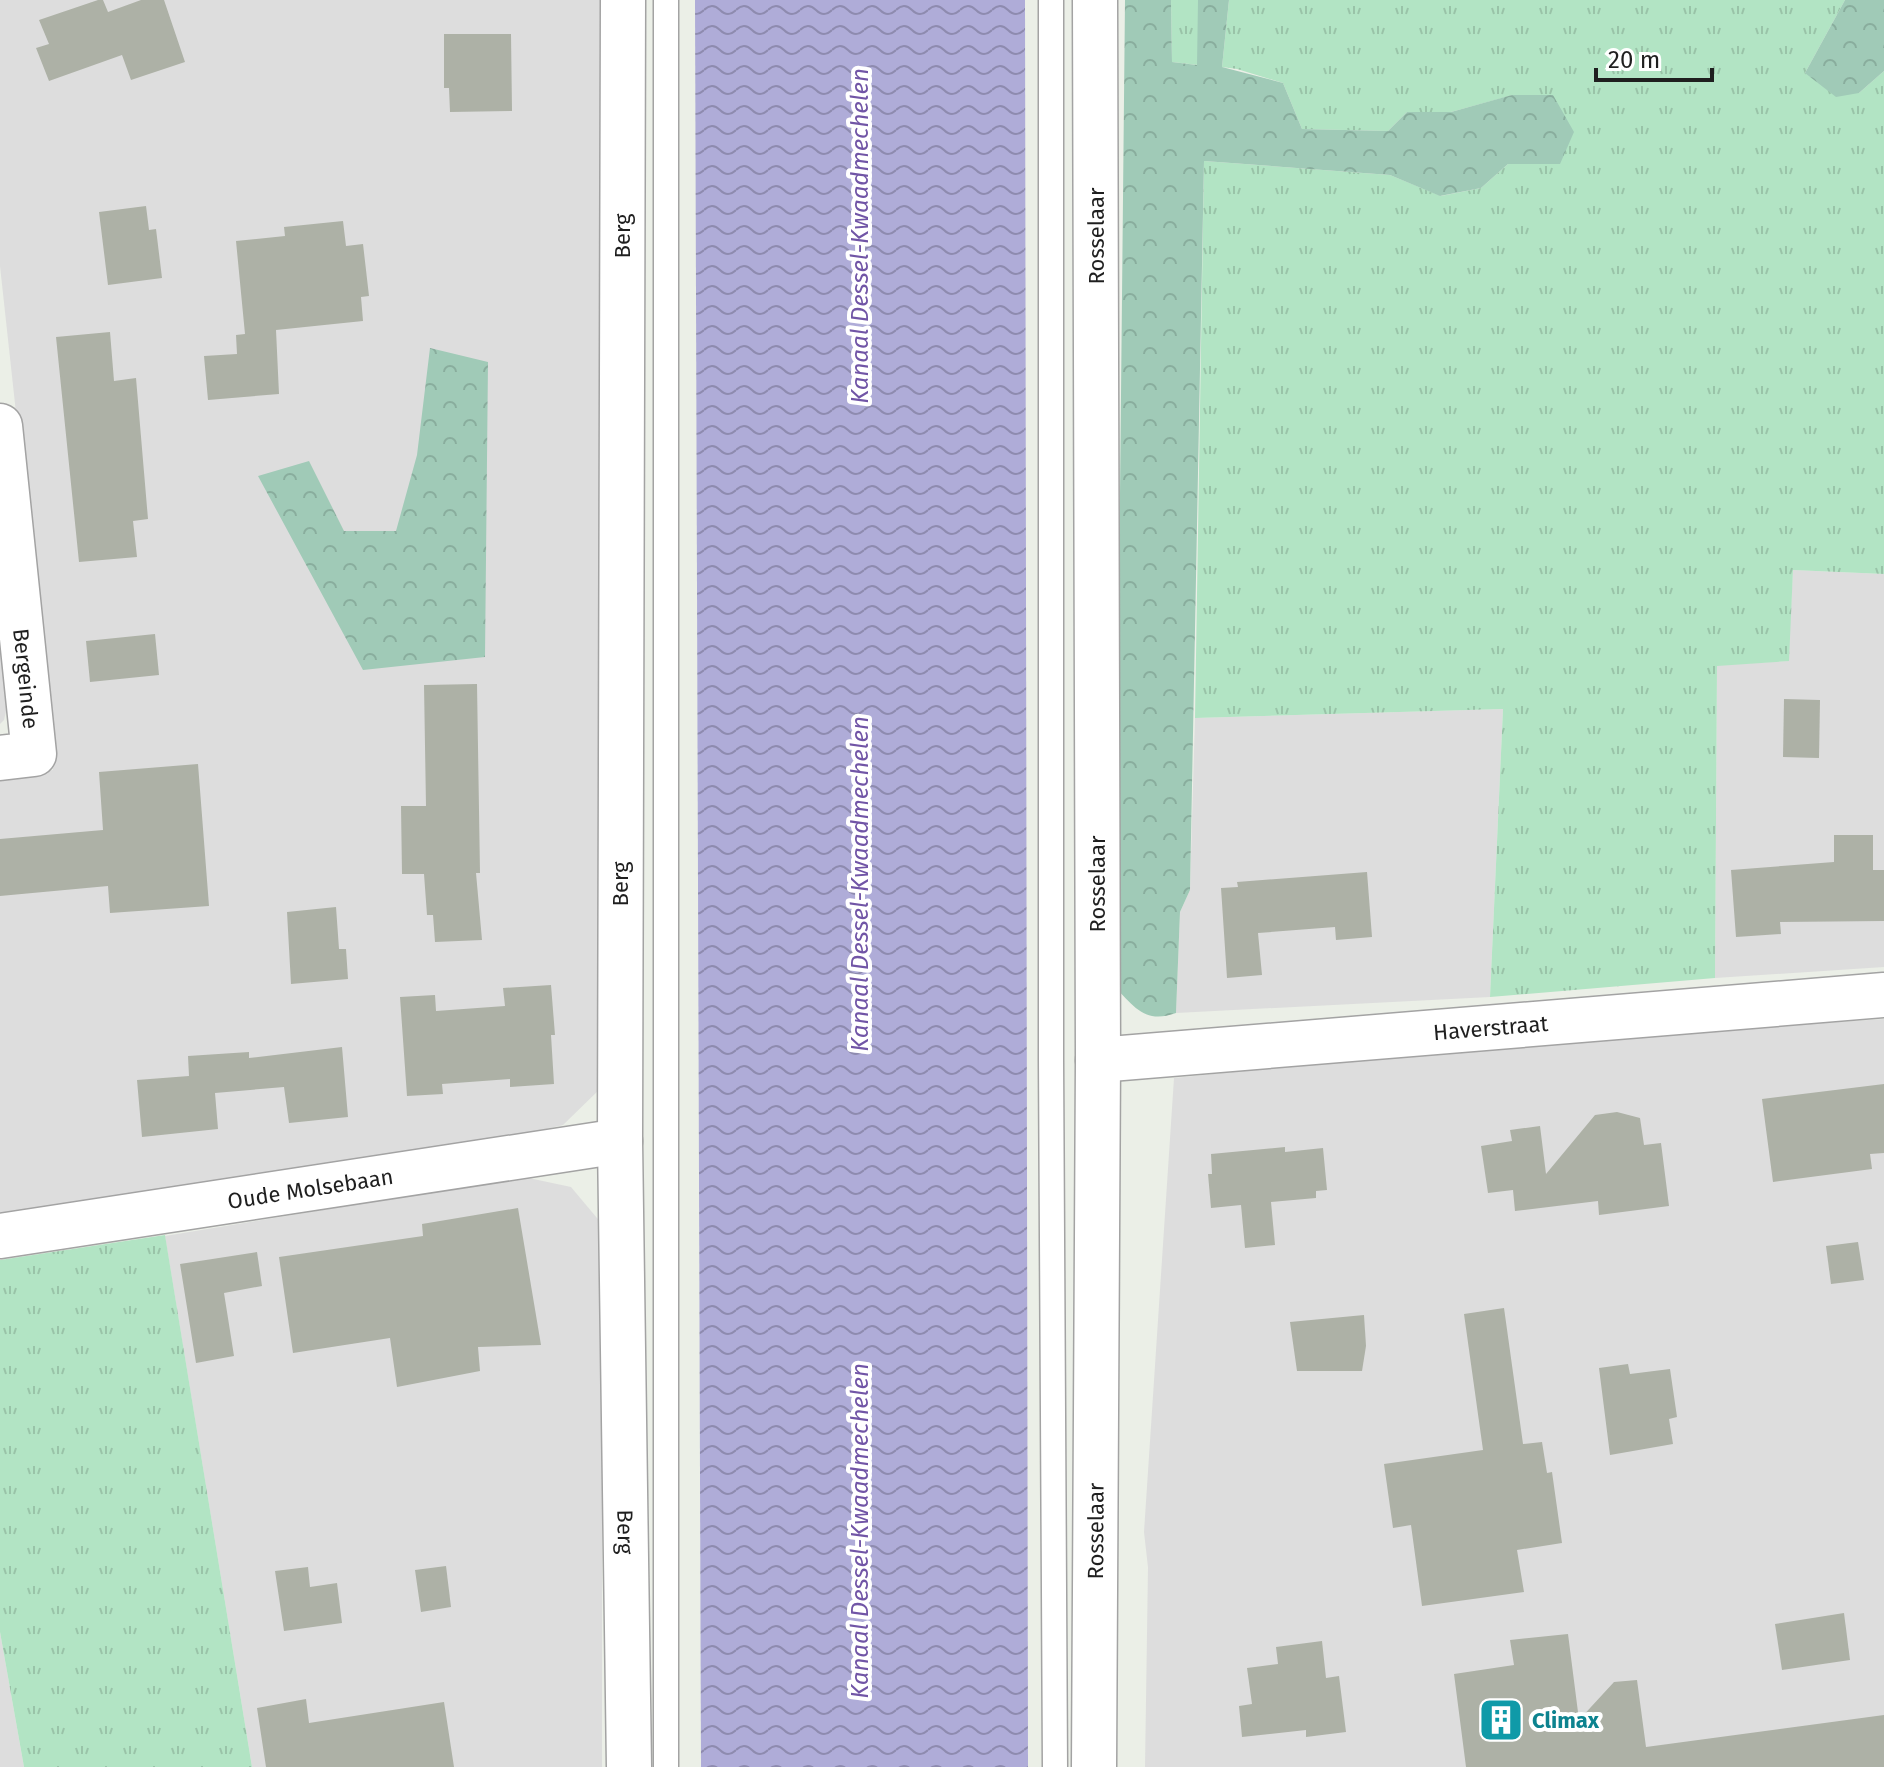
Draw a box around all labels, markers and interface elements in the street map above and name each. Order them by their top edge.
scale bar [1596,32,1712,82]
text: 20 m [1608,46,1660,74]
water label: Kanaal Dessel-Kwaadmechelen [846,68,874,404]
street label: Rosselaar [1083,187,1110,284]
street label: Berg [609,213,636,258]
street label: Bergeinde [7,627,44,730]
water label: Kanaal Dessel-Kwaadmechelen [846,716,874,1052]
street label: Rosselaar [1084,835,1111,932]
street label: Berg [607,861,634,906]
street label: Haverstraat [1432,1010,1549,1046]
street label: Oude Molsebaan [226,1163,395,1215]
water label: Kanaal Dessel-Kwaadmechelen [846,1363,874,1699]
street label: Rosselaar [1082,1482,1110,1580]
street label: Berg [611,1509,639,1555]
building icon: Climax [1477,1696,1525,1744]
place label: Climax [1532,1707,1600,1734]

